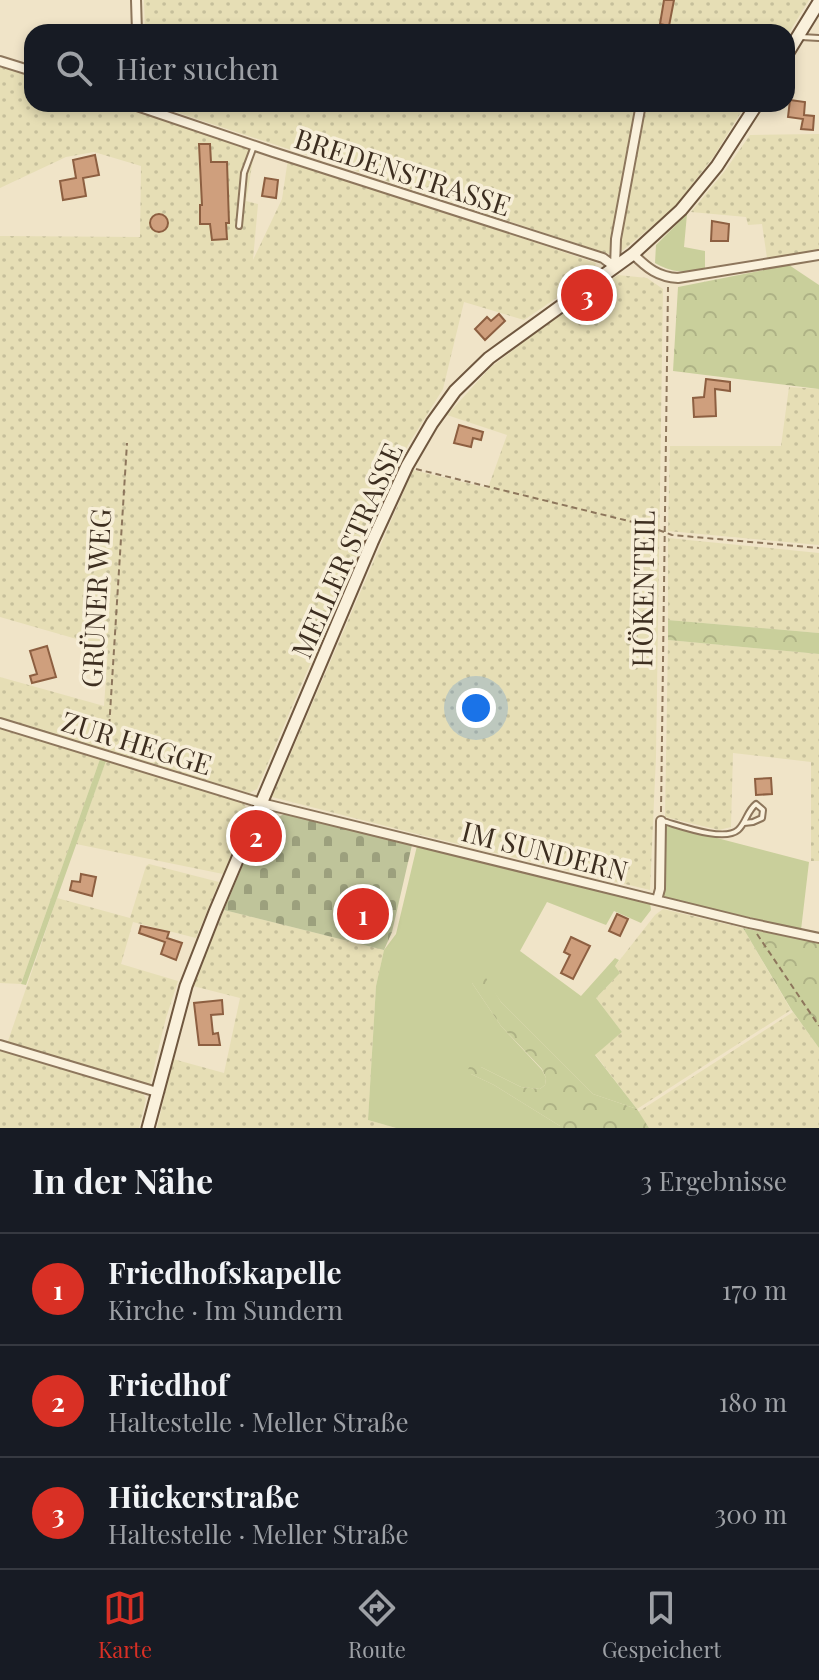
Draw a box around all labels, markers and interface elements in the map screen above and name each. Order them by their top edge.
search box [24,24,795,112]
icon: search [52,46,96,90]
text: Hier suchen [116,48,279,88]
street label: BREDENSTRASSE [290,119,516,223]
pin: 3 [561,265,613,325]
street label: MELLER STRASSE [282,437,410,663]
street label: GRÜNER WEG [72,507,118,689]
street label: HÖKENTEIL [622,510,662,668]
your location [456,688,496,728]
street label: ZUR HEGGE [57,702,217,782]
pin: 2 [230,806,282,866]
street label: IM SUNDERN [458,812,632,888]
pin: 1 [337,884,389,944]
text: In der Nähe [32,1157,213,1203]
text: 3 Ergebnisse [641,1163,787,1198]
text: Friedhofskapelle [108,1252,342,1292]
text: 1 [53,1272,63,1307]
text: 170 m [722,1272,787,1307]
text: Kirche · Im Sundern [108,1292,343,1327]
text: Friedhof [108,1364,228,1404]
text: 2 [51,1384,65,1419]
text: 180 m [719,1384,787,1419]
text: Haltestelle · Meller Straße [108,1404,409,1439]
text: Hückerstraße [108,1476,299,1516]
text: 3 [52,1496,64,1531]
text: 300 m [715,1496,787,1531]
text: Haltestelle · Meller Straße [108,1516,409,1551]
tab: Karte [98,1586,152,1664]
tab: Route [348,1586,406,1664]
tab: Gespeichert [602,1586,721,1664]

